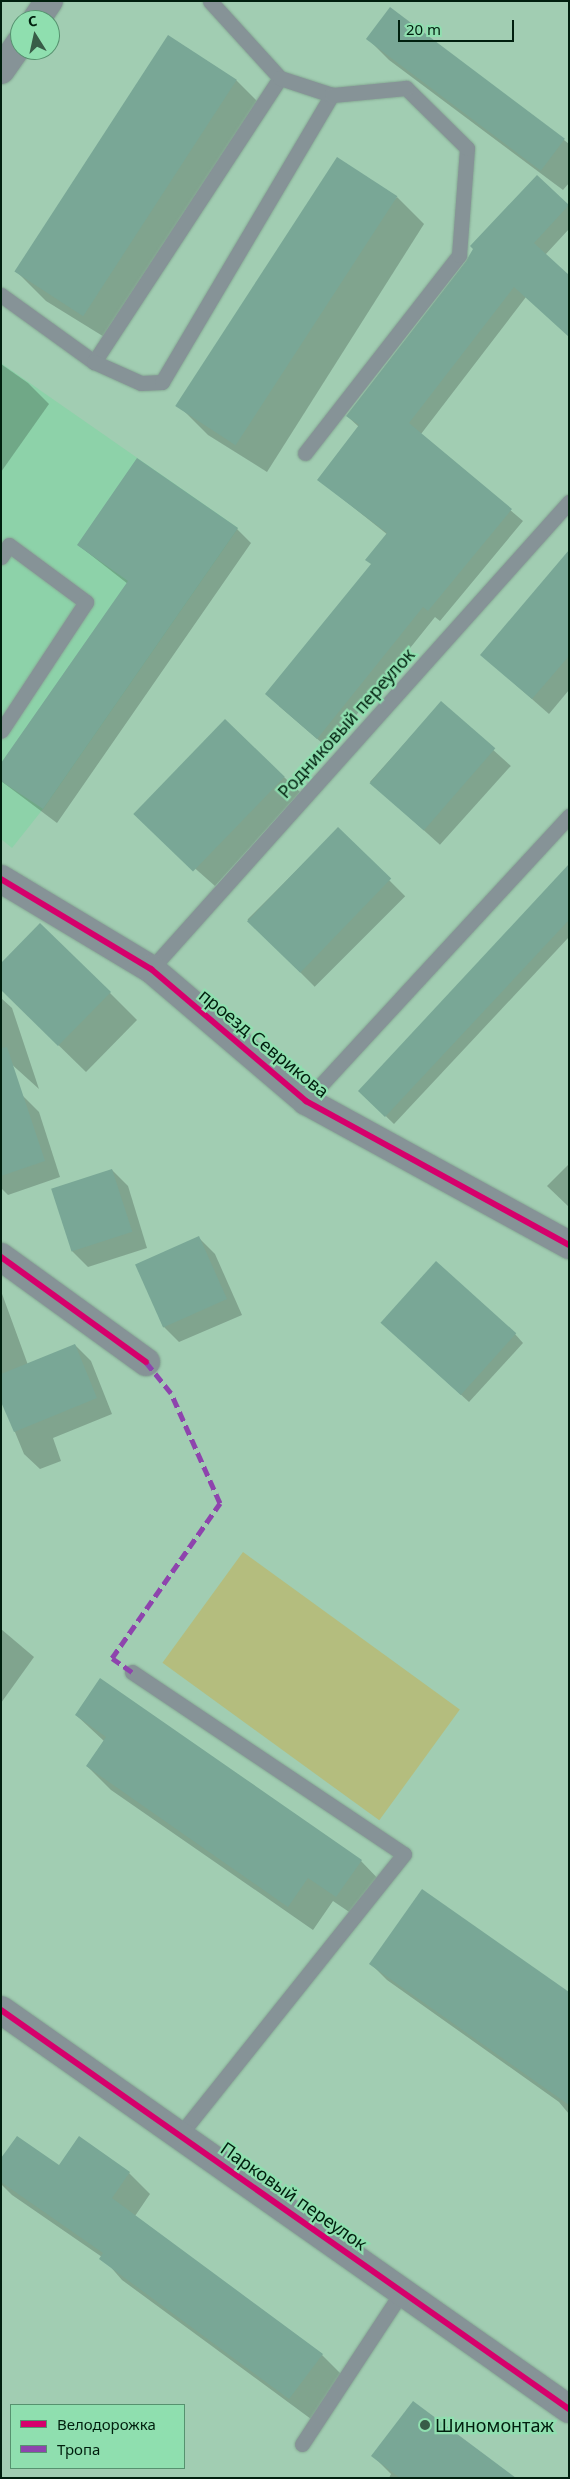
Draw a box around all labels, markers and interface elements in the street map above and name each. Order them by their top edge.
north arrow [10,10,60,60]
scale bar [400,10,516,42]
text: С [26,11,39,31]
text: 20 m [406,19,441,39]
street label: Родниковый переулок [273,644,419,802]
street label: проезд Севрикова [195,984,333,1102]
street label: Парковый переулок [217,2137,371,2255]
legend [10,2404,185,2469]
text: Велодорожка [57,2414,156,2434]
place label: Шиномонтаж [435,2414,554,2436]
marker: Шиномонтаж [419,2419,431,2431]
text: Тропа [57,2439,100,2459]

